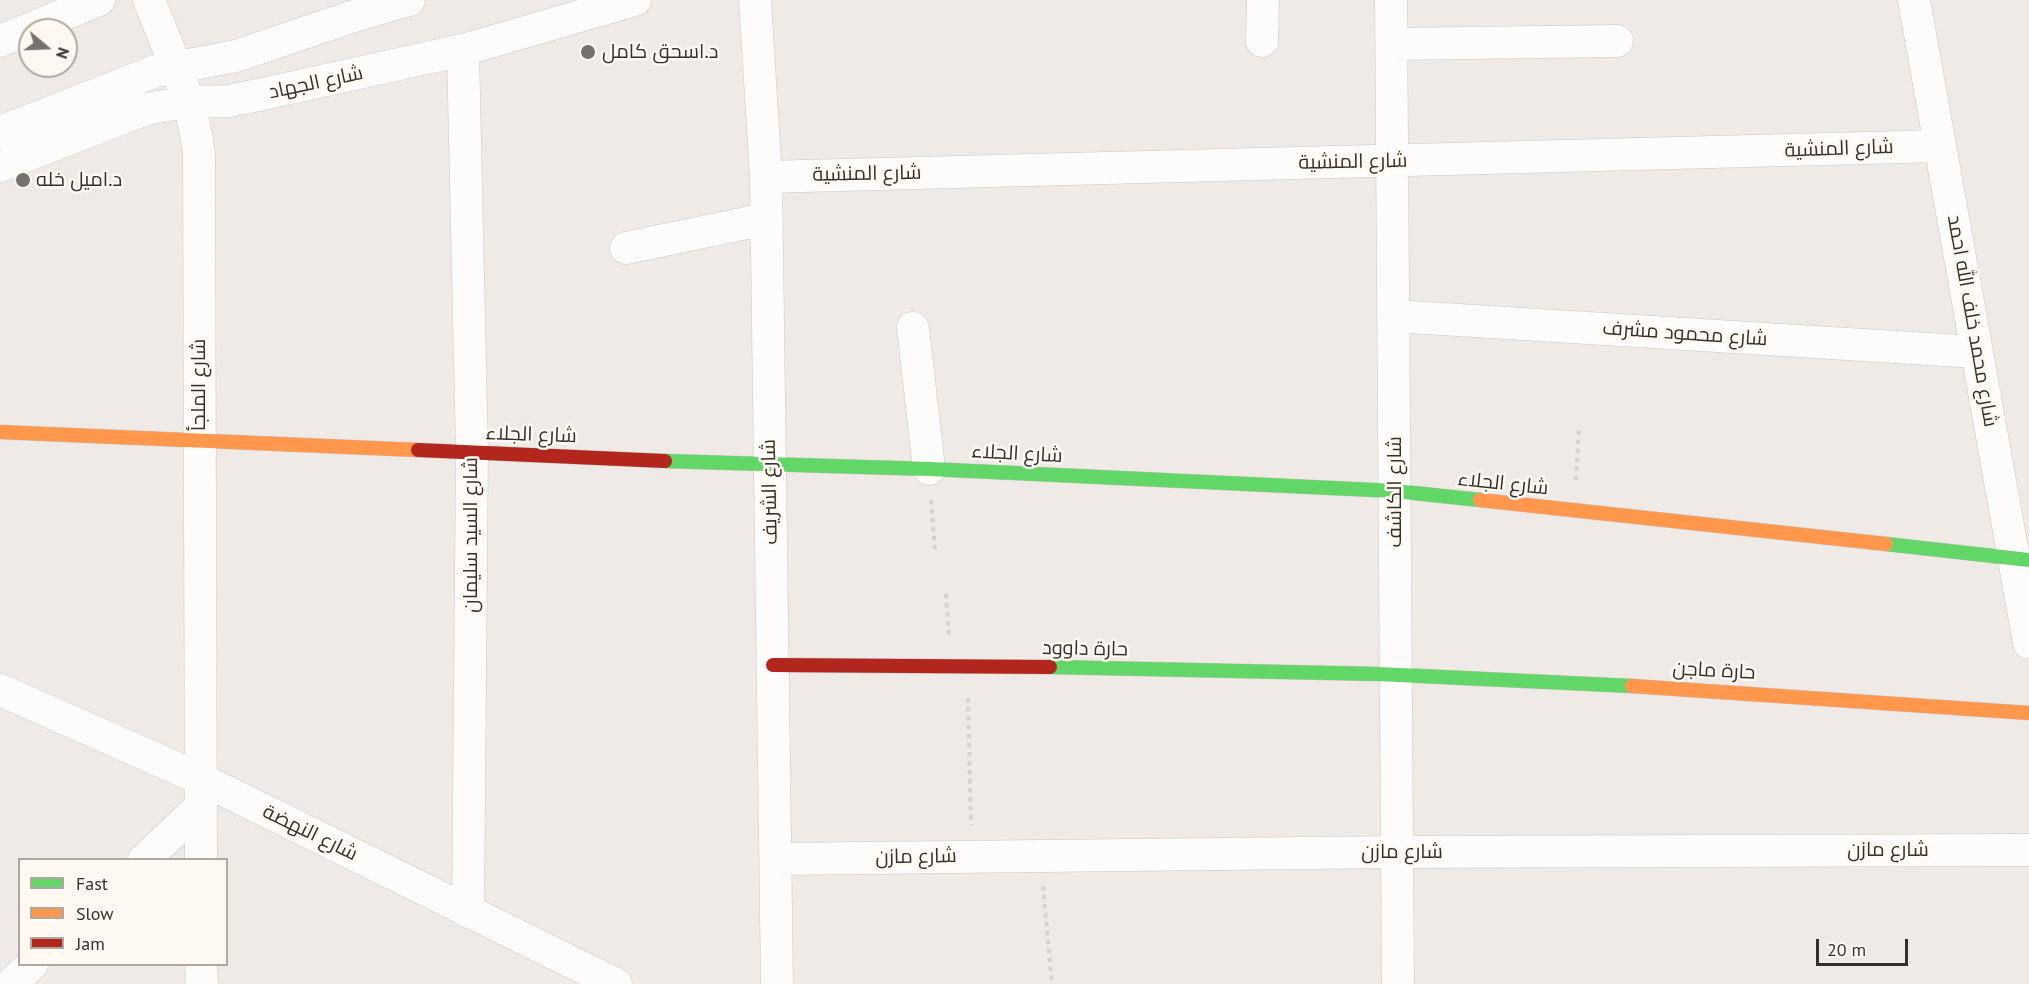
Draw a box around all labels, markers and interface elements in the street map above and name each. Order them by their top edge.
north arrow [18,18,78,78]
place label: د.اسحق كامل [602,40,718,64]
marker: د.اسحق كامل [579,43,597,61]
text: N [52,45,74,61]
street label: شارع الجهاد [267,61,365,105]
street label: شارع المنشية [1784,135,1894,163]
street label: شارع المنشية [1298,149,1408,175]
street label: شارع المنشية [812,161,922,187]
place label: د.اميل خله [36,168,122,192]
marker: د.اميل خله [14,171,32,189]
street label: شارع محمد خلف الله احمد [1942,213,2002,429]
street label: شارع محمود مشرف [1602,316,1768,352]
street label: شارع الملجأ [187,339,211,431]
street label: شارع الجلاء [485,421,577,449]
street label: شارع الكاشف [1383,436,1407,548]
street label: شارع الشريف [757,439,783,545]
street label: شارع الجلاء [971,440,1063,468]
street label: شارع السيد سليمان [459,457,483,613]
street label: شارع الجلاء [1456,467,1550,501]
street label: حارة داوود [1042,636,1128,662]
street label: حارة ماجن [1672,657,1756,685]
street label: شارع النهضة [259,800,361,866]
street label: شارع مازن [1847,838,1929,862]
street label: شارع مازن [1361,840,1443,864]
street label: شارع مازن [875,844,957,870]
legend [18,858,228,966]
text: Fast [76,872,108,895]
text: Slow [76,902,114,925]
scale bar [1819,927,1910,965]
text: Jam [76,932,105,955]
text: 20 m [1827,938,1866,961]

